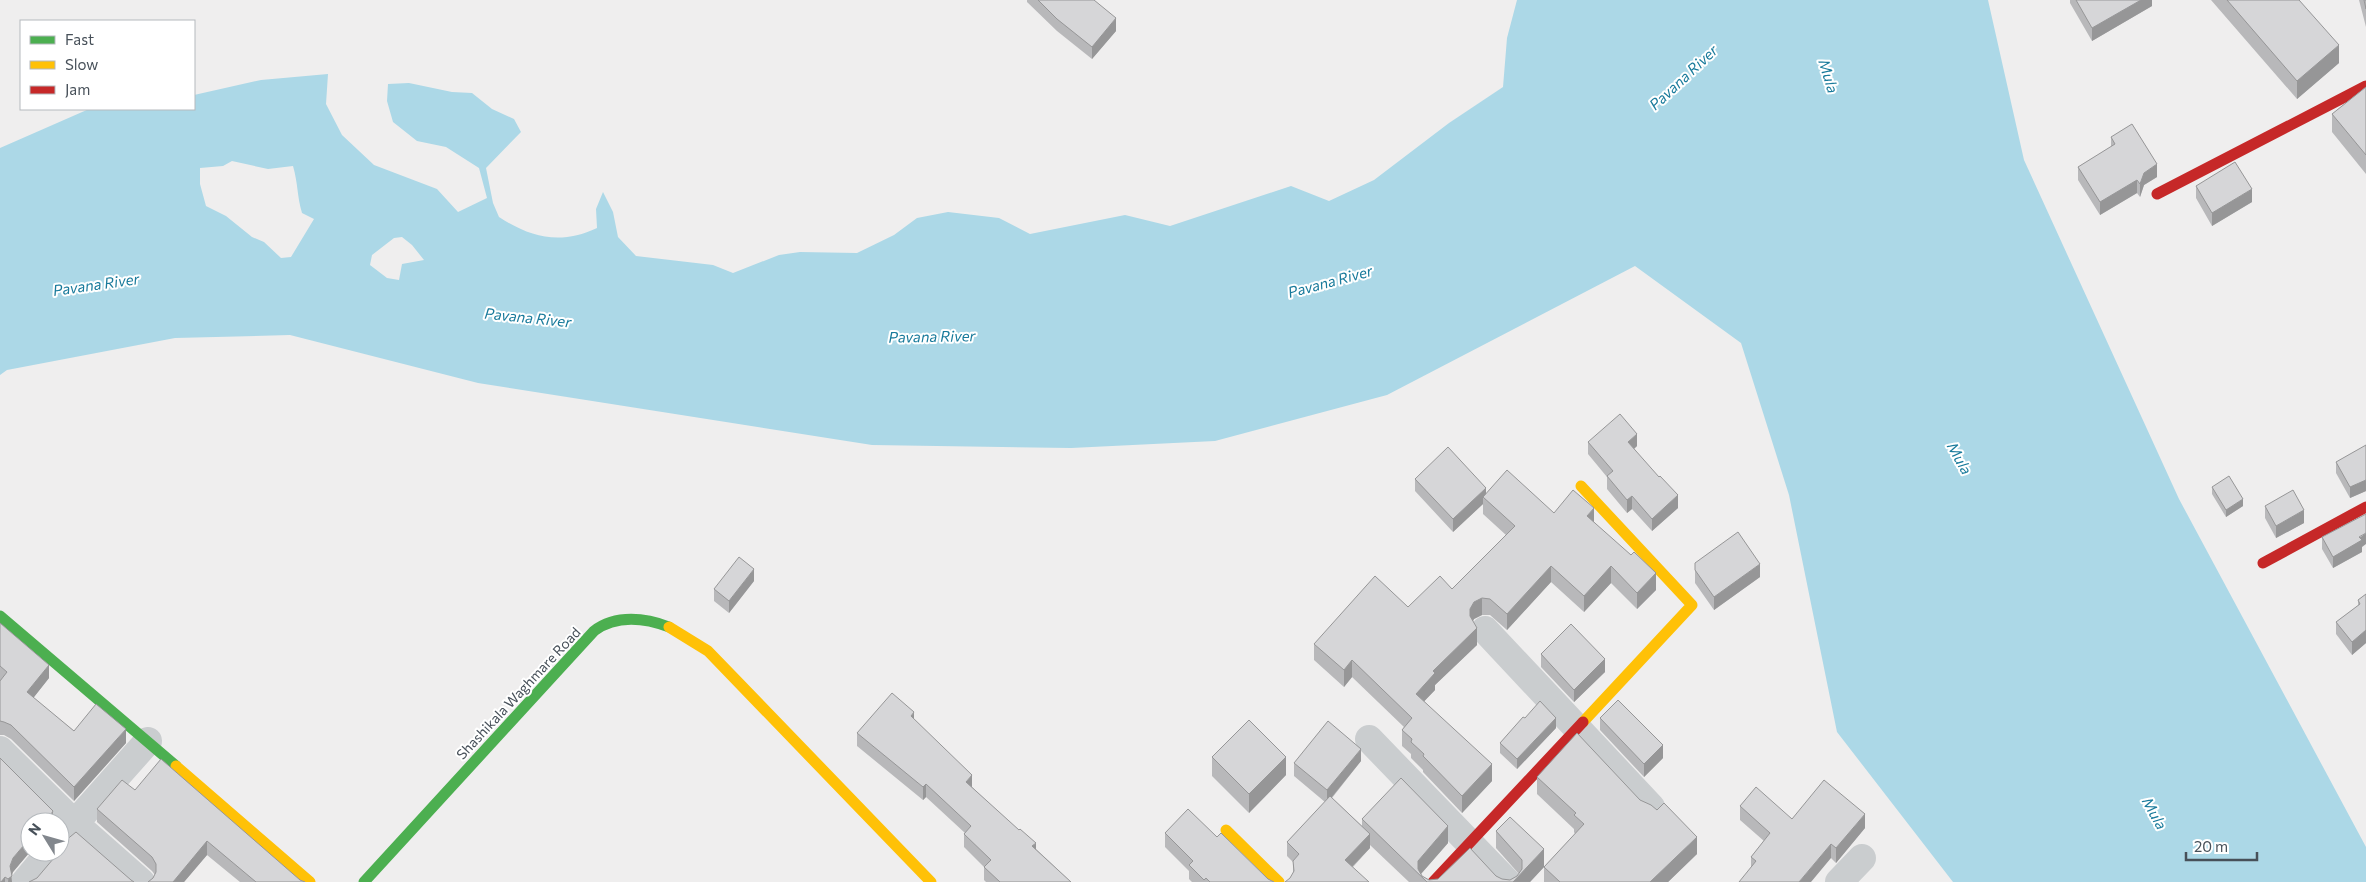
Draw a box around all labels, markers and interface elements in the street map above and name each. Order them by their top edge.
legend [20,20,195,110]
text: Fast [65,30,94,48]
water label: Pavana River [1645,40,1722,113]
text: Slow [65,55,98,73]
water label: Mula [1815,57,1843,95]
text: Jam [65,80,90,98]
water label: Pavana River [1286,261,1375,301]
water label: Pavana River [52,269,141,299]
water label: Pavana River [484,304,573,331]
water label: Pavana River [888,326,977,346]
water label: Mula [1944,439,1976,478]
street label: Shashikala Waghmare Road [452,624,584,762]
water label: Mula [2139,794,2171,833]
north arrow [20,812,70,862]
text: N [24,820,44,838]
scale bar [2186,830,2257,862]
text: 20 m [2194,837,2228,855]

